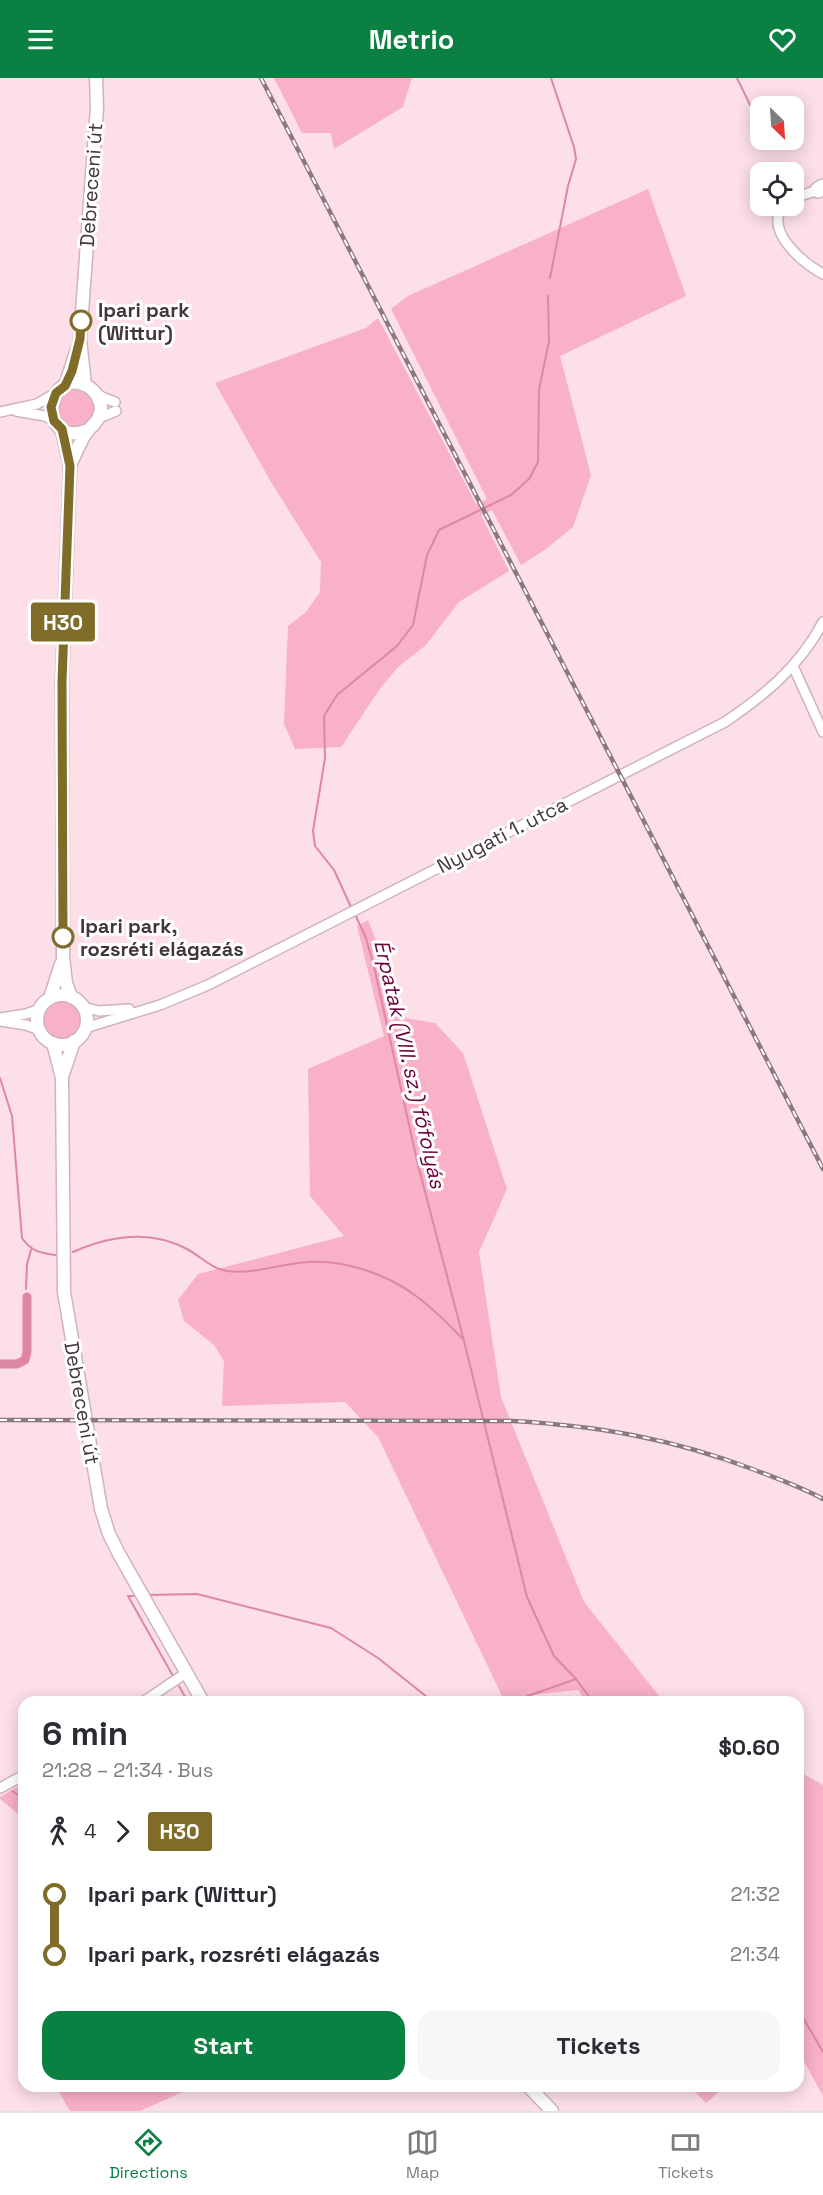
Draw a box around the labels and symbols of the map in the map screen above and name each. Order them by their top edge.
north arrow [750,96,804,150]
street label: Debreceni út [74,122,108,248]
place label: Ipari park (Wittur) [98,297,189,346]
marker: Ipari park (Wittur) [70,310,92,332]
line badge: H30 [28,602,98,642]
street label: Nyugati 1. utca [432,791,572,879]
place label: Ipari park, rozsréti elágazás [80,913,244,962]
marker: Ipari park, rozsréti elágazás [52,926,74,948]
water label: Érpatak (VIII. sz.) főfolyás [368,937,452,1192]
street label: Debreceni út [58,1339,106,1467]

